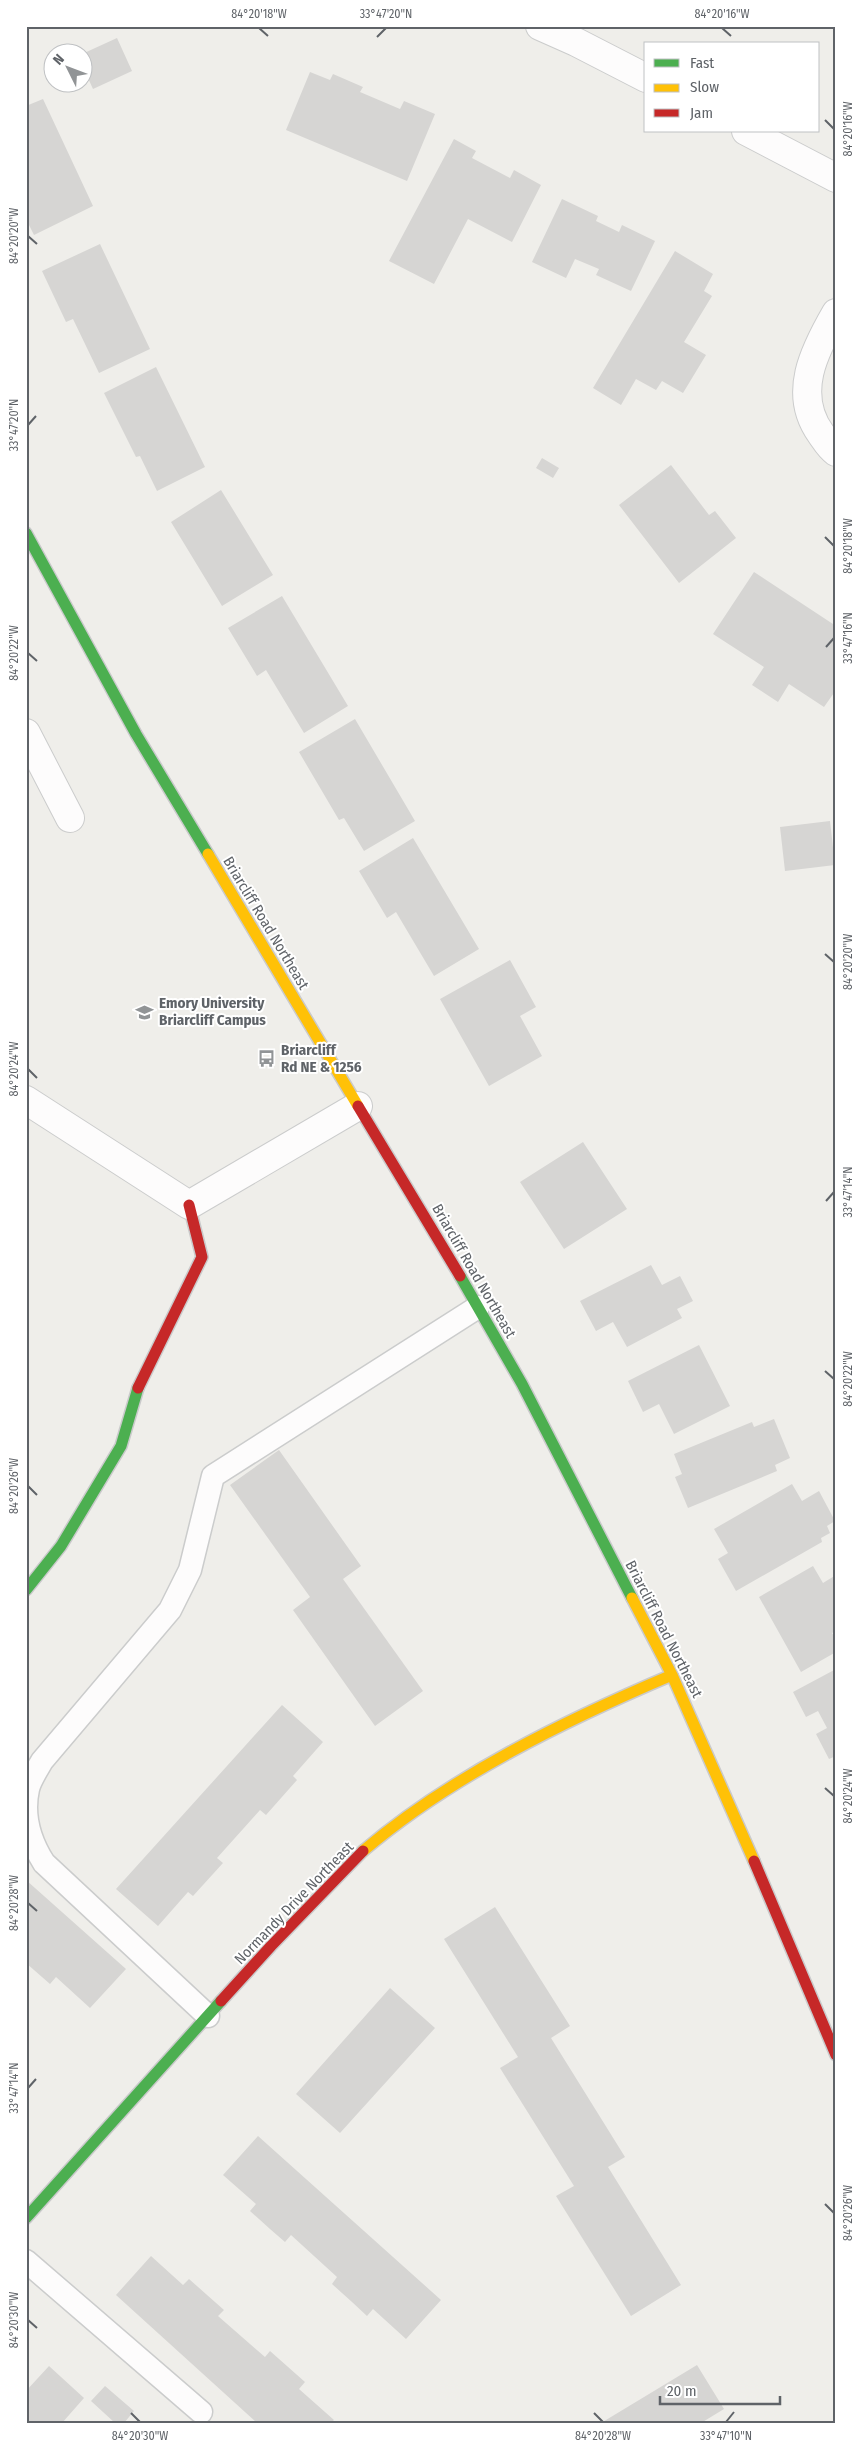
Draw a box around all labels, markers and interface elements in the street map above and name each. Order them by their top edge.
text: 84°20'18"W [231,7,287,21]
text: 33°47'20"N [360,7,412,21]
text: 84°20'16"W [694,7,750,21]
north arrow [42,42,92,92]
legend [644,42,820,132]
text: N [50,51,68,68]
text: Fast [690,54,714,72]
text: Slow [690,78,719,96]
text: 84°20'16"W [841,101,855,157]
text: Jam [690,104,713,122]
text: 84°20'20"W [7,208,21,264]
text: 33°47'20"N [7,399,21,451]
text: 84°20'18"W [841,518,855,574]
text: 33°47'16"N [841,612,855,664]
text: 84°20'22"W [7,625,21,681]
street label: Briarcliff Road Northeast [219,853,313,993]
text: 84°20'20"W [841,934,855,990]
place label: Emory University Briarcliff Campus [159,994,266,1029]
school or university icon: Emory University Briarcliff Campus [135,1002,155,1022]
text: 84°20'24"W [7,1041,21,1097]
place label: Briarcliff Rd NE & 1256 [281,1041,362,1076]
bus stop icon: Briarcliff Rd NE & 1256 [257,1049,277,1069]
text: 33°47'14"N [841,1166,855,1218]
street label: Briarcliff Road Northeast [428,1201,520,1341]
text: 84°20'22"W [841,1351,855,1407]
text: 84°20'26"W [7,1458,21,1514]
street label: Briarcliff Road Northeast [622,1557,707,1701]
text: 84°20'24"W [841,1768,855,1824]
street label: Normandy Drive Northeast [231,1838,357,1968]
text: 84°20'28"W [7,1875,21,1931]
text: 33°47'14"N [7,2062,21,2114]
text: 84°20'26"W [841,2185,855,2241]
text: 84°20'30"W [7,2292,21,2348]
scale bar [660,2374,780,2406]
text: 20 m [667,2382,697,2400]
text: 84°20'30"W [112,2429,168,2443]
text: 84°20'28"W [575,2429,631,2443]
text: 33°47'10"N [700,2429,752,2443]

